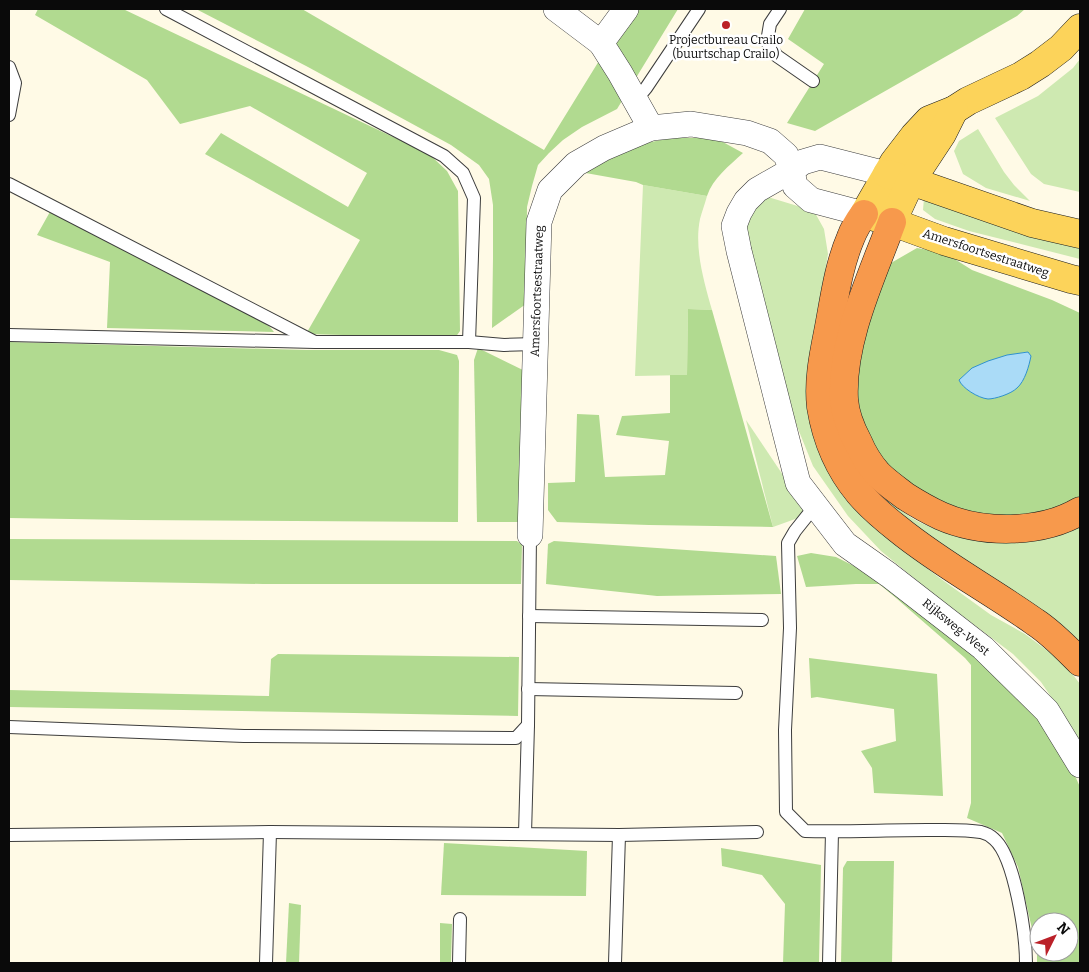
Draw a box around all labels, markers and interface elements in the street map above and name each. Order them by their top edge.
marker: Projectbureau Crailo (buurtschap Crailo) [720,19,732,31]
place label: Projectbureau Crailo (buurtschap Crailo) [669,33,783,61]
street label: Amersfoortsestraatweg [528,225,546,357]
street label: Amersfoortsestraatweg [921,226,1051,280]
street label: Rijksweg-West [920,596,993,659]
north arrow [1029,912,1079,962]
text: N [1053,919,1073,938]

